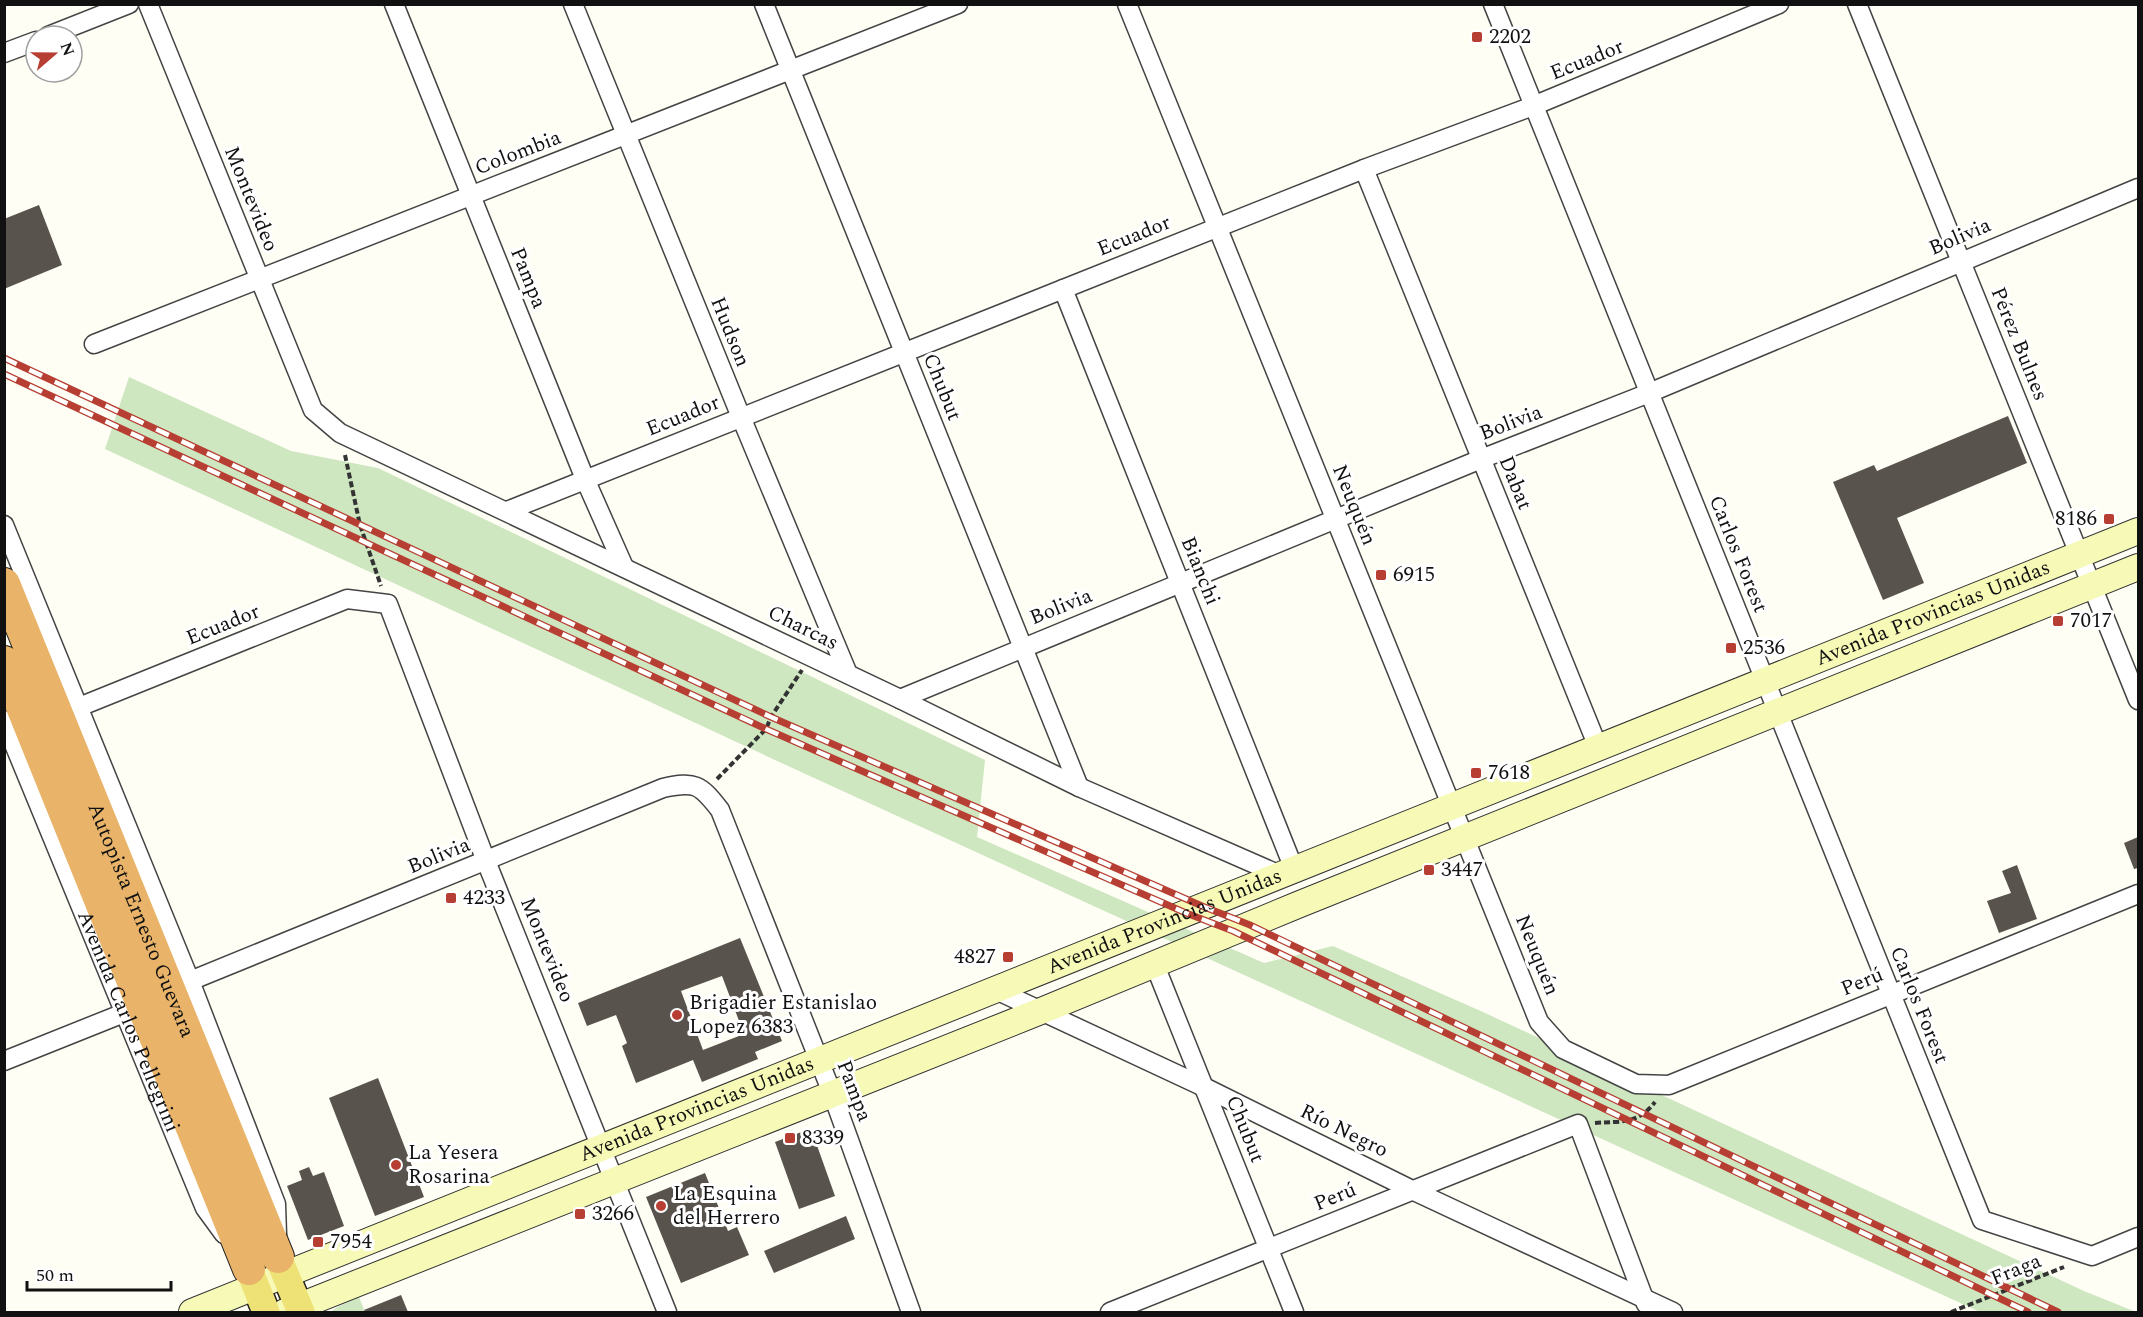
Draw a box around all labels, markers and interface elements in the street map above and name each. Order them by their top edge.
place label: 2202 [1489,21,1531,53]
north arrow [24,24,84,84]
marker: 2202 [1470,30,1484,44]
street label: Ecuador [1545,31,1629,89]
text: N [54,39,81,59]
street label: Colombia [470,122,567,184]
street label: Montevideo [215,141,287,257]
street label: Ecuador [1092,207,1176,265]
street label: Bolivia [1924,209,1997,264]
street label: Pampa [501,243,555,314]
street label: Pérez Bulnes [1982,282,2056,406]
street label: Hudson [701,292,759,372]
street label: Chubut [914,348,970,426]
street label: Ecuador [641,387,725,445]
street label: Bolivia [1475,396,1548,450]
street label: Dabat [1490,451,1540,515]
street label: Neuquén [1323,460,1385,550]
street label: Carlos Forest [1700,490,1776,618]
place label: 8186 [2055,503,2097,535]
marker: 8186 [2102,512,2116,526]
street label: Bianchi [1172,532,1228,610]
street label: Avenida Provincias Unidas [1811,552,2055,675]
place label: 6915 [1393,559,1435,591]
marker: 6915 [1374,568,1388,582]
street label: Bolivia [1025,580,1098,634]
street label: Ecuador [181,596,265,654]
street label: Charcas [762,597,844,659]
place label: 7017 [2070,605,2112,637]
marker: 7017 [2051,614,2065,628]
place label: 2536 [1743,632,1785,664]
marker: 2536 [1724,641,1738,655]
place label: 7618 [1488,757,1530,789]
marker: 7618 [1469,766,1483,780]
street label: Autopista Ernesto Guevara [79,798,203,1043]
street label: Bolivia [403,829,476,883]
place label: 3447 [1441,854,1483,886]
street label: Avenida Provincias Unidas [1042,860,1287,983]
marker: 3447 [1422,863,1436,877]
place label: 4233 [463,882,505,914]
marker: 4233 [444,891,458,905]
street label: Montevideo [511,892,583,1008]
street label: Avenida Carlos Pellegrini [68,906,188,1137]
street label: Neuquén [1506,910,1568,1000]
place label: 4827 [954,941,996,973]
street label: Carlos Forest [1881,941,1957,1069]
marker: 4827 [1001,950,1015,964]
street label: Perú [1836,959,1888,1005]
place label: Brigadier Estanislao Lopez 6383 [689,987,877,1043]
marker: Brigadier Estanislao Lopez 6383 [670,1008,684,1022]
street label: Avenida Provincias Unidas [575,1048,819,1171]
street label: Pampa [828,1056,881,1127]
street label: Chubut [1217,1090,1273,1168]
street label: Río Negro [1294,1096,1394,1166]
place label: 8339 [802,1122,844,1154]
marker: 8339 [783,1131,797,1145]
place label: La Yesera Rosarina [408,1137,499,1193]
marker: La Yesera Rosarina [389,1158,403,1172]
street label: Perú [1309,1174,1361,1220]
place label: La Esquina del Herrero [673,1178,780,1234]
place label: 3266 [592,1198,634,1230]
marker: La Esquina del Herrero [654,1199,668,1213]
marker: 3266 [573,1207,587,1221]
place label: 7954 [330,1226,372,1258]
marker: 7954 [311,1235,325,1249]
street label: Fraga [1986,1245,2047,1295]
scale bar [27,1254,171,1292]
text: 50 m [36,1262,74,1289]

